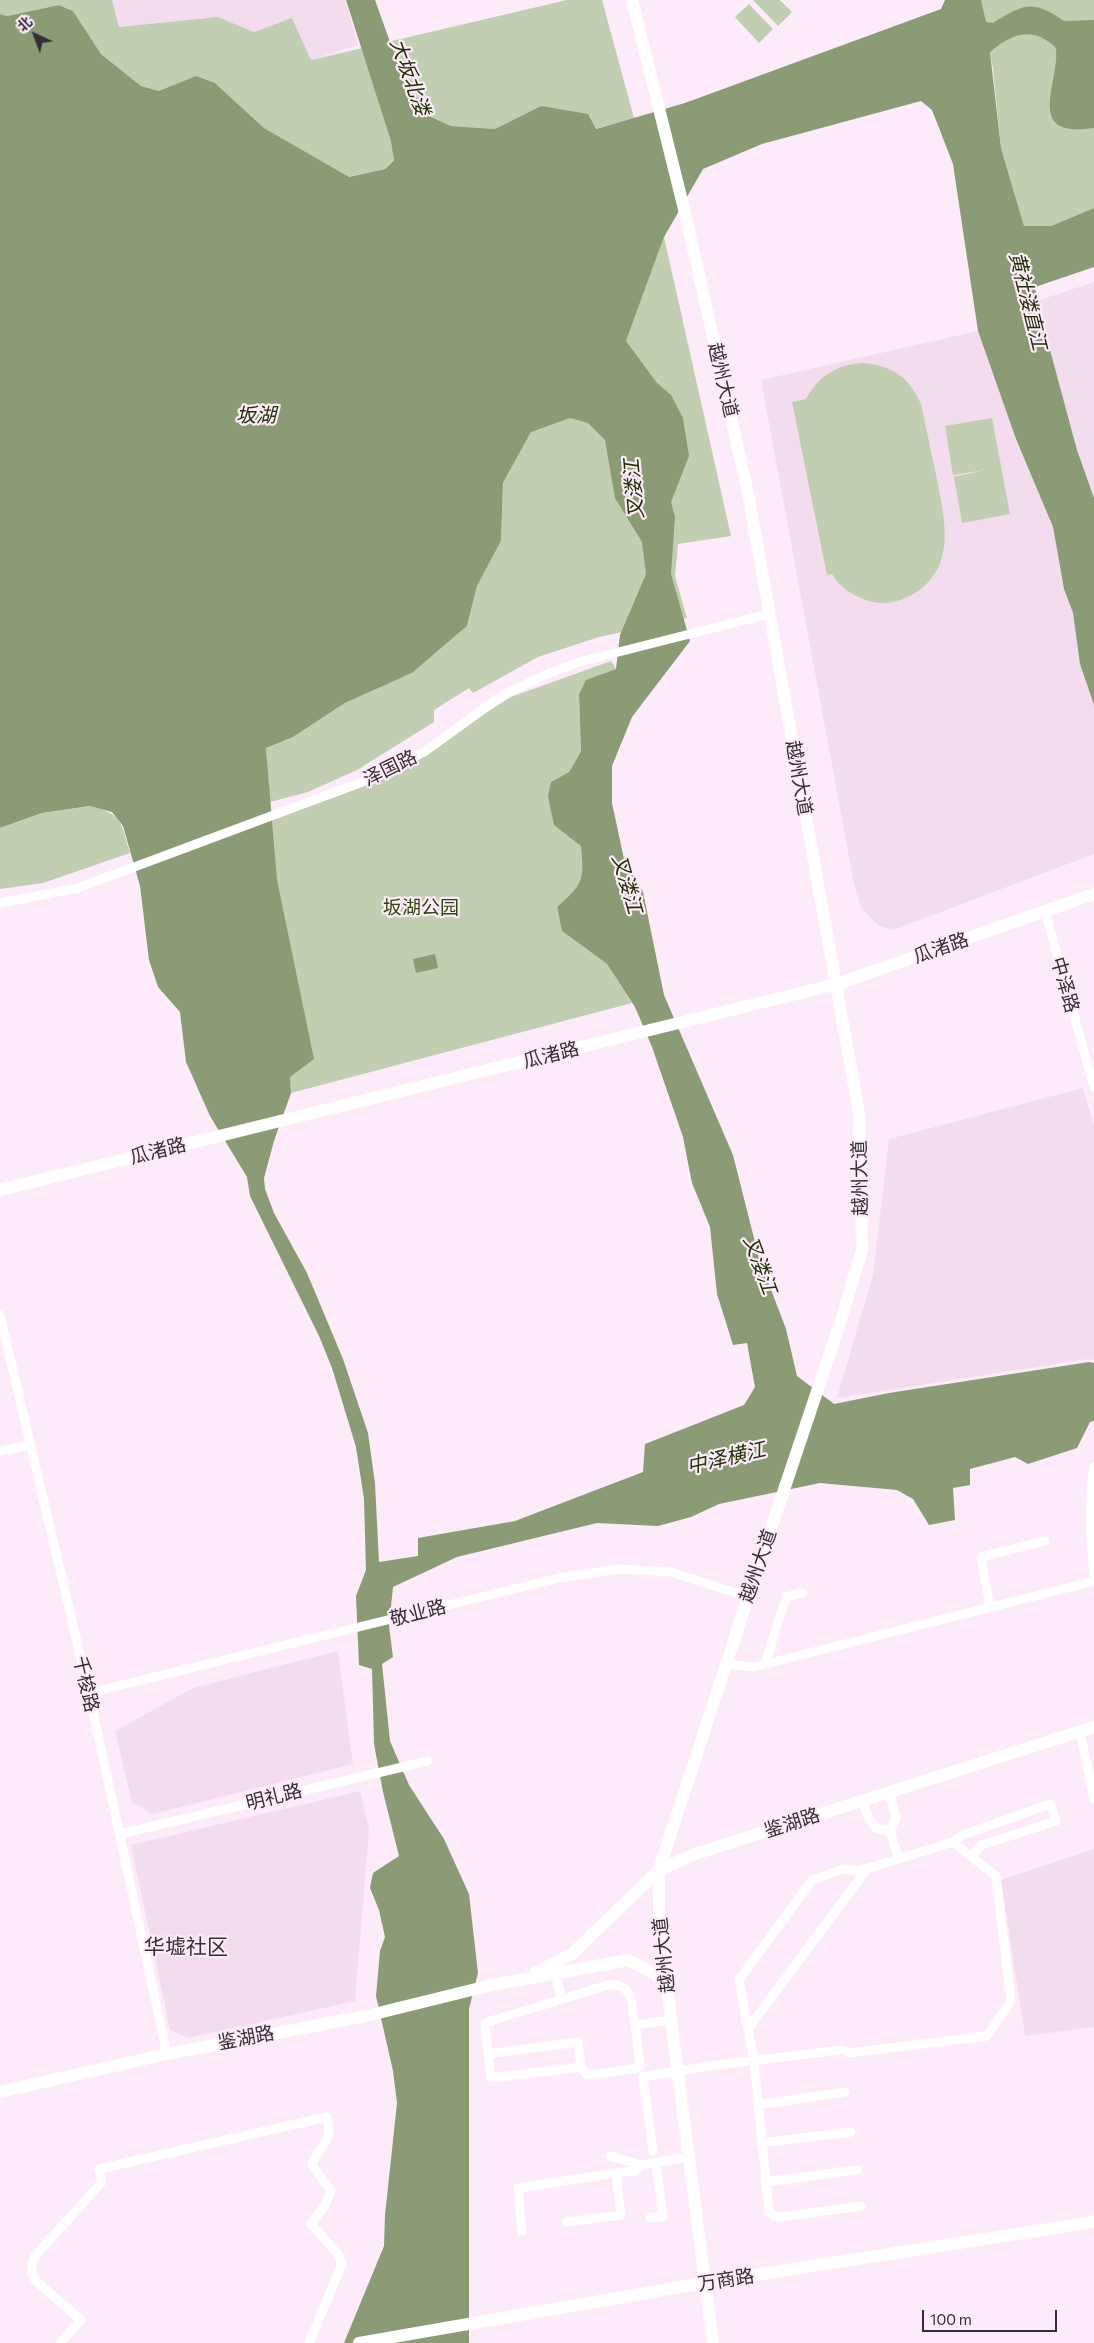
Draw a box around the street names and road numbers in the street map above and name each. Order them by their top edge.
street label: 越州大道 [703,340,743,420]
street label: 越州大道 [781,739,817,817]
street label: 泽国路 [359,745,421,791]
street label: 瓜渚路 [910,928,972,968]
street label: 中泽路 [1046,954,1084,1016]
street label: 瓜渚路 [521,1037,581,1073]
street label: 瓜渚路 [128,1133,188,1169]
street label: 越州大道 [848,1140,872,1216]
street label: 越州大道 [735,1526,781,1606]
street label: 敬业路 [388,1595,448,1631]
street label: 千梭路 [68,1654,104,1714]
street label: 明礼路 [244,1779,304,1815]
street label: 鉴湖路 [761,1803,823,1843]
street label: 越州大道 [649,1916,679,1994]
street label: 鉴湖路 [216,2021,276,2055]
street label: 万商路 [696,2264,756,2296]

